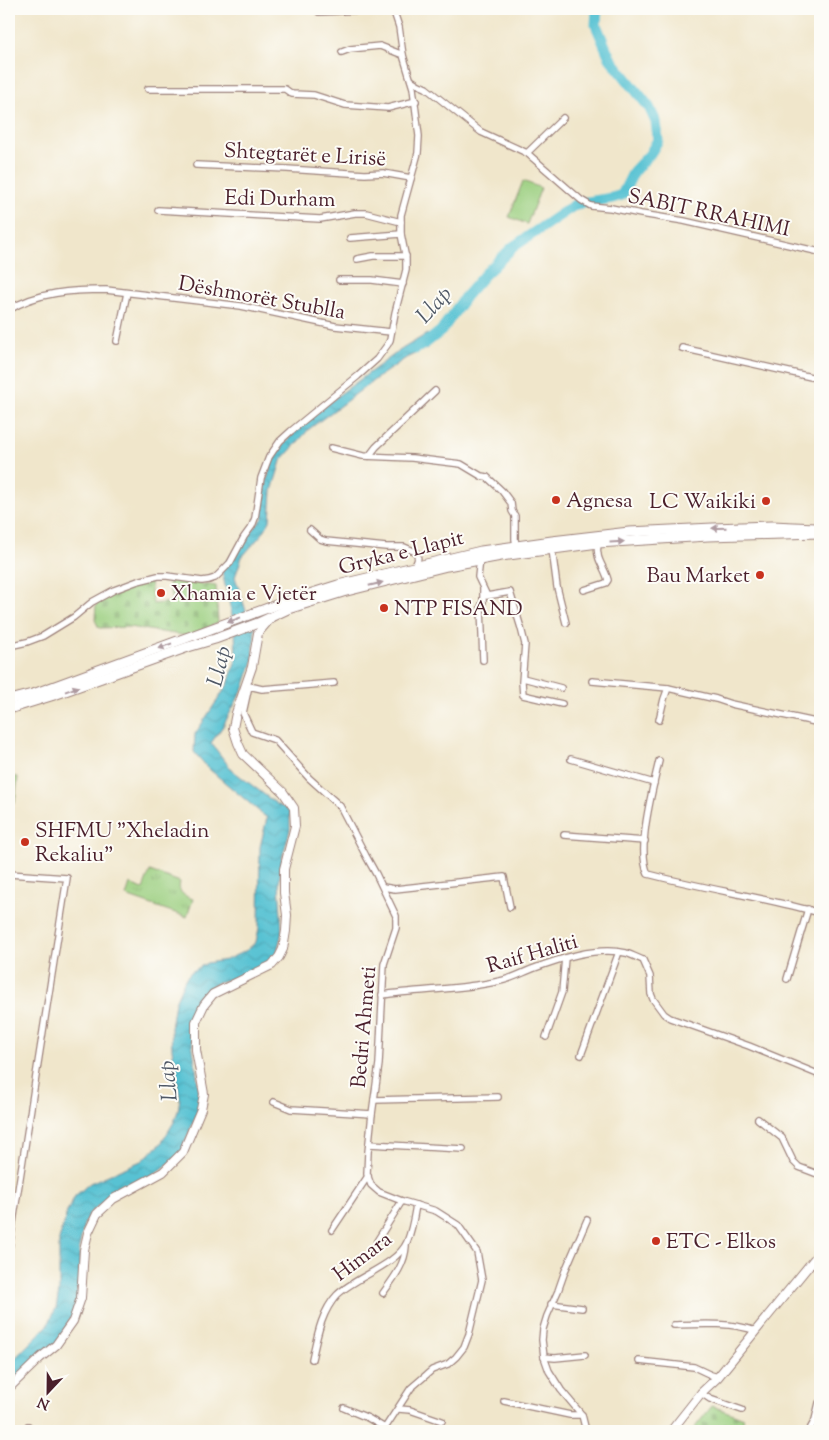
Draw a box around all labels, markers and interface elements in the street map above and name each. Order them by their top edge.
street label: Shtegtarët e Lirisë [223,137,387,175]
street label: SABIT RRAHIMI [625,182,793,246]
street label: Edi Durham [224,184,336,216]
street label: Dëshmorët Stublla [176,270,348,328]
water label: Llap [410,280,461,332]
place label: Agnesa [566,487,633,517]
place label: LC Waikiki [649,488,756,518]
marker: Agnesa [550,494,562,506]
marker: LC Waikiki [760,495,772,507]
street label: Gryka e Llapit [336,524,467,584]
one-way arrow [711,524,727,532]
one-way arrow [609,538,625,546]
place label: Bau Market [646,562,750,592]
marker: Bau Market [754,569,766,581]
place label: Xhamia e Vjetër [171,580,317,610]
one-way arrow [368,580,383,588]
marker: Xhamia e Vjetër [155,587,167,599]
place label: NTP FISAND [394,595,523,625]
marker: NTP FISAND [378,602,390,614]
one-way arrow [226,617,241,624]
one-way arrow [158,643,173,650]
water label: Llap [200,643,241,690]
one-way arrow [64,685,79,692]
place label: SHFMU "Xheladin Rekaliu" [35,817,209,871]
marker: SHFMU "Xheladin Rekaliu" [19,836,31,848]
street label: Raif Haliti [483,928,582,982]
street label: Bedri Ahmeti [345,965,385,1089]
water label: Llap [152,1059,188,1102]
street label: Himara [327,1225,399,1290]
place label: ETC - Elkos [666,1228,776,1258]
marker: ETC - Elkos [650,1235,662,1247]
north arrow [22,1368,72,1418]
text: N [35,1391,53,1414]

